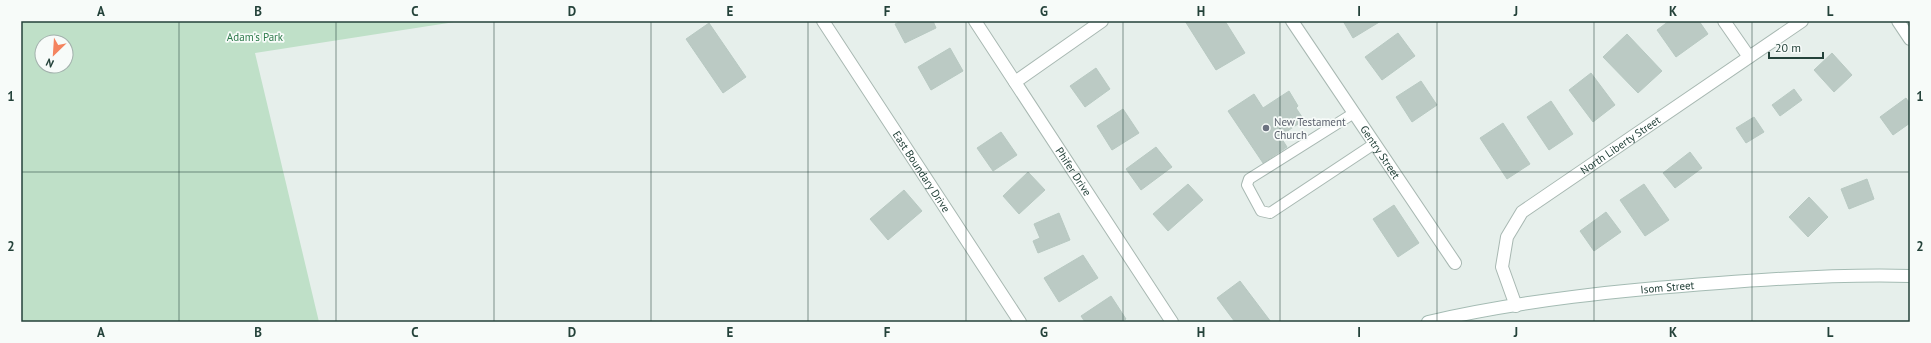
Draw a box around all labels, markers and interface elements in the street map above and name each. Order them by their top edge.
text: A [97,3,105,20]
text: B [254,3,262,20]
text: C [411,3,419,20]
text: D [568,3,576,20]
text: E [727,3,734,20]
text: F [884,3,891,20]
text: G [1040,3,1048,20]
text: H [1197,3,1205,20]
text: I [1357,3,1361,20]
text: J [1513,3,1518,20]
text: K [1669,3,1677,20]
text: L [1827,3,1834,20]
park label: Adam's Park [227,30,284,44]
north arrow [34,34,74,74]
scale bar [1769,34,1823,60]
text: 20 m [1775,40,1801,55]
text: N [44,55,56,71]
text: 1 [7,88,15,105]
text: 1 [1916,88,1924,105]
street label: North Liberty Street [1578,113,1663,177]
place label: New Testament Church [1274,115,1346,142]
marker: New Testament Church [1261,123,1271,133]
street label: Gentry Street [1357,123,1403,182]
street label: East Boundary Drive [890,128,954,215]
street label: Phifer Drive [1053,145,1095,199]
text: 2 [7,238,15,255]
text: 2 [1916,238,1924,255]
street label: Isom Street [1640,278,1695,296]
text: A [97,324,105,341]
text: B [254,324,262,341]
text: C [411,324,419,341]
text: D [568,324,576,341]
text: E [727,324,734,341]
text: F [884,324,891,341]
text: G [1040,324,1048,341]
text: H [1197,324,1205,341]
text: I [1357,324,1361,341]
text: J [1513,324,1518,341]
text: K [1669,324,1677,341]
text: L [1827,324,1834,341]

